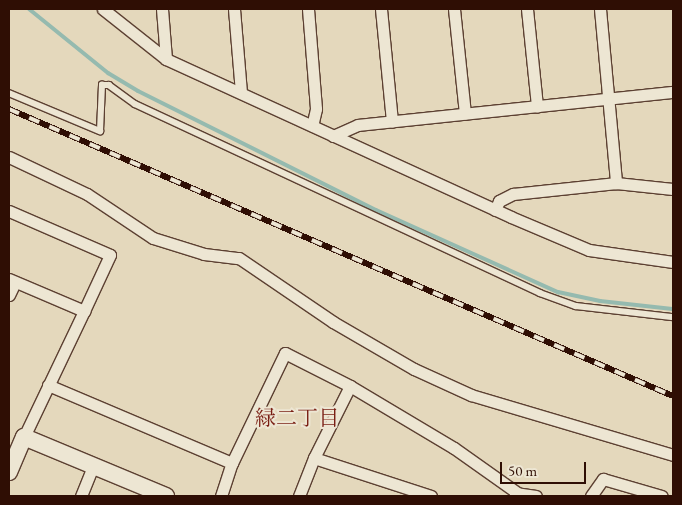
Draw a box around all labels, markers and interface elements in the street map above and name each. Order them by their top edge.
district label: 緑二丁目 [255,405,339,431]
scale bar [502,452,588,484]
text: 50 m [508,461,537,480]

